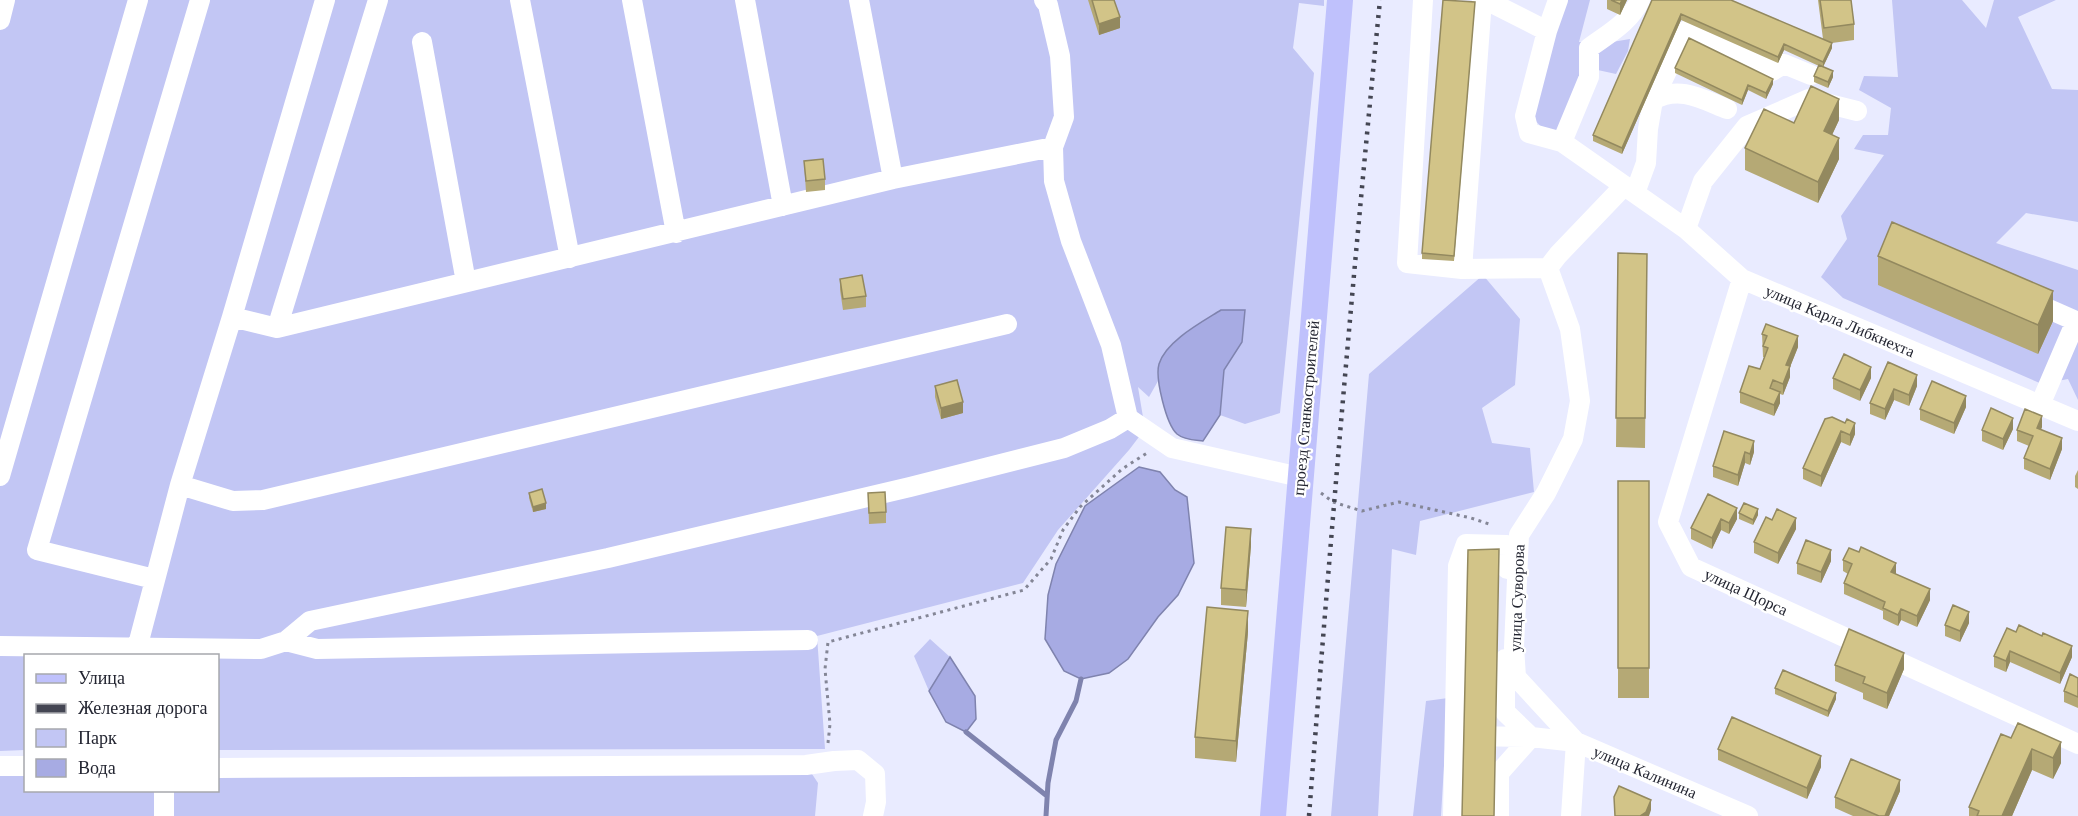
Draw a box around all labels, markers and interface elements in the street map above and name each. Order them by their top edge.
street label: улица Карла Либкнехта [1762,282,1917,361]
street label: проезд Станкостроителей [1290,319,1323,496]
street label: улица Суворова [1507,544,1528,652]
street label: улица Щорса [1701,565,1790,620]
legend [24,654,219,792]
text: Улица [78,668,125,688]
text: Железная дорога [78,698,207,718]
text: Парк [78,728,117,748]
street label: улица Калинина [1590,743,1699,802]
text: Вода [78,758,116,778]

